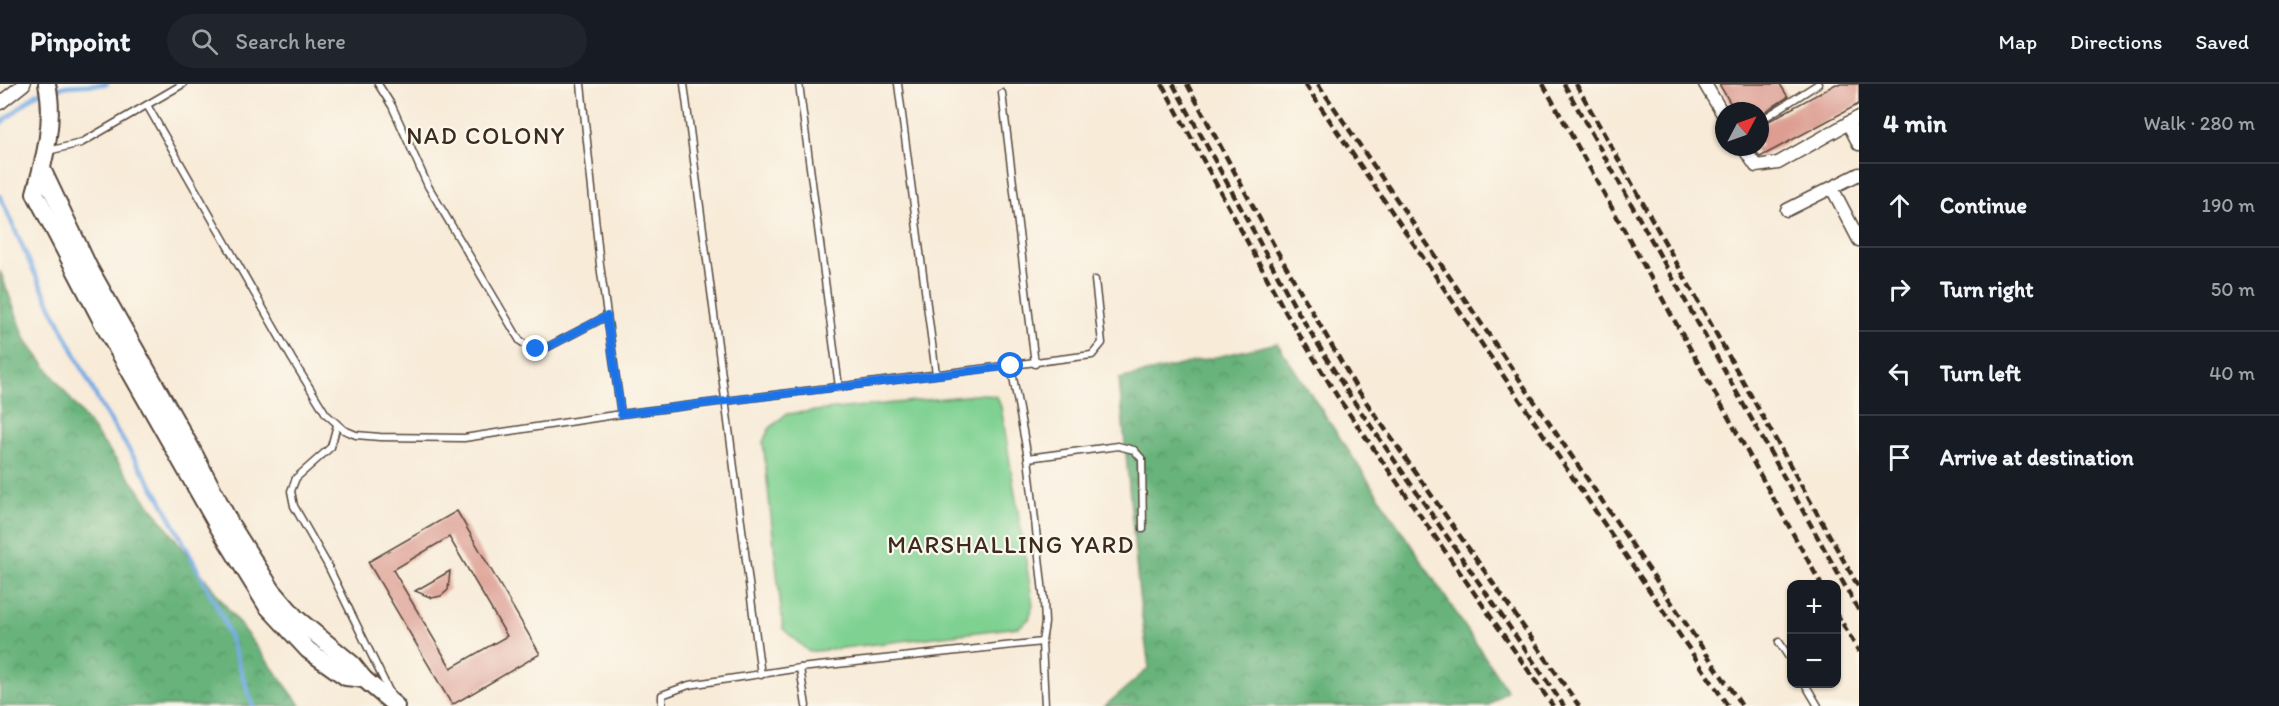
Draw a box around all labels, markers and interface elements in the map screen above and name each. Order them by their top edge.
search box [167,14,587,68]
text: Pinpoint [30,24,131,58]
icon: search [188,25,221,58]
text: Search here [236,28,346,55]
text: Map [1999,29,2037,54]
text: Directions [2070,29,2162,54]
text: Saved [2195,29,2249,54]
north arrow [1715,102,1769,156]
text: 4 min [1883,107,1947,139]
text: Walk · 280 m [2143,111,2255,135]
district label: NAD COLONY [406,121,566,150]
icon: ahead [1883,189,1916,222]
text: Continue [1940,192,2027,219]
text: 190 m [2202,193,2255,217]
icon: right [1883,273,1916,306]
text: Turn right [1940,276,2034,303]
text: 50 m [2211,277,2255,301]
route end [522,335,548,361]
route start [997,352,1023,378]
icon: left [1883,357,1916,390]
text: Turn left [1940,360,2021,387]
text: 40 m [2209,361,2255,385]
icon: arrive [1883,441,1916,474]
text: Arrive at destination [1940,444,2134,471]
district label: MARSHALLING YARD [887,530,1135,559]
map controls [1787,580,1841,688]
button: + [1787,580,1841,634]
button: − [1787,634,1841,688]

